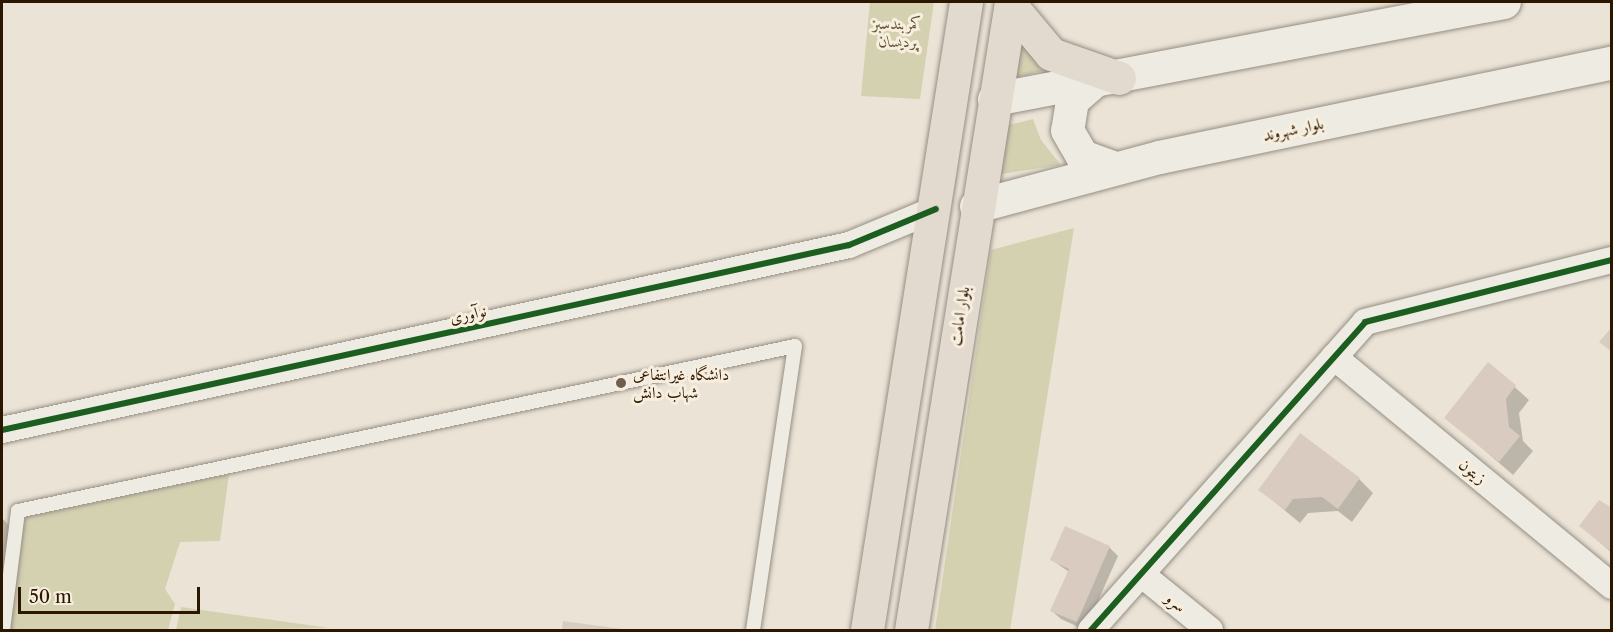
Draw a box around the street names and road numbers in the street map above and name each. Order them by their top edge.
street label: بلوار شهروند [1261,113,1325,145]
street label: بلوار امامت [945,285,973,347]
street label: نوآوری [448,301,488,327]
street label: زیتون [1455,454,1491,488]
street label: سرو [1162,588,1190,616]

